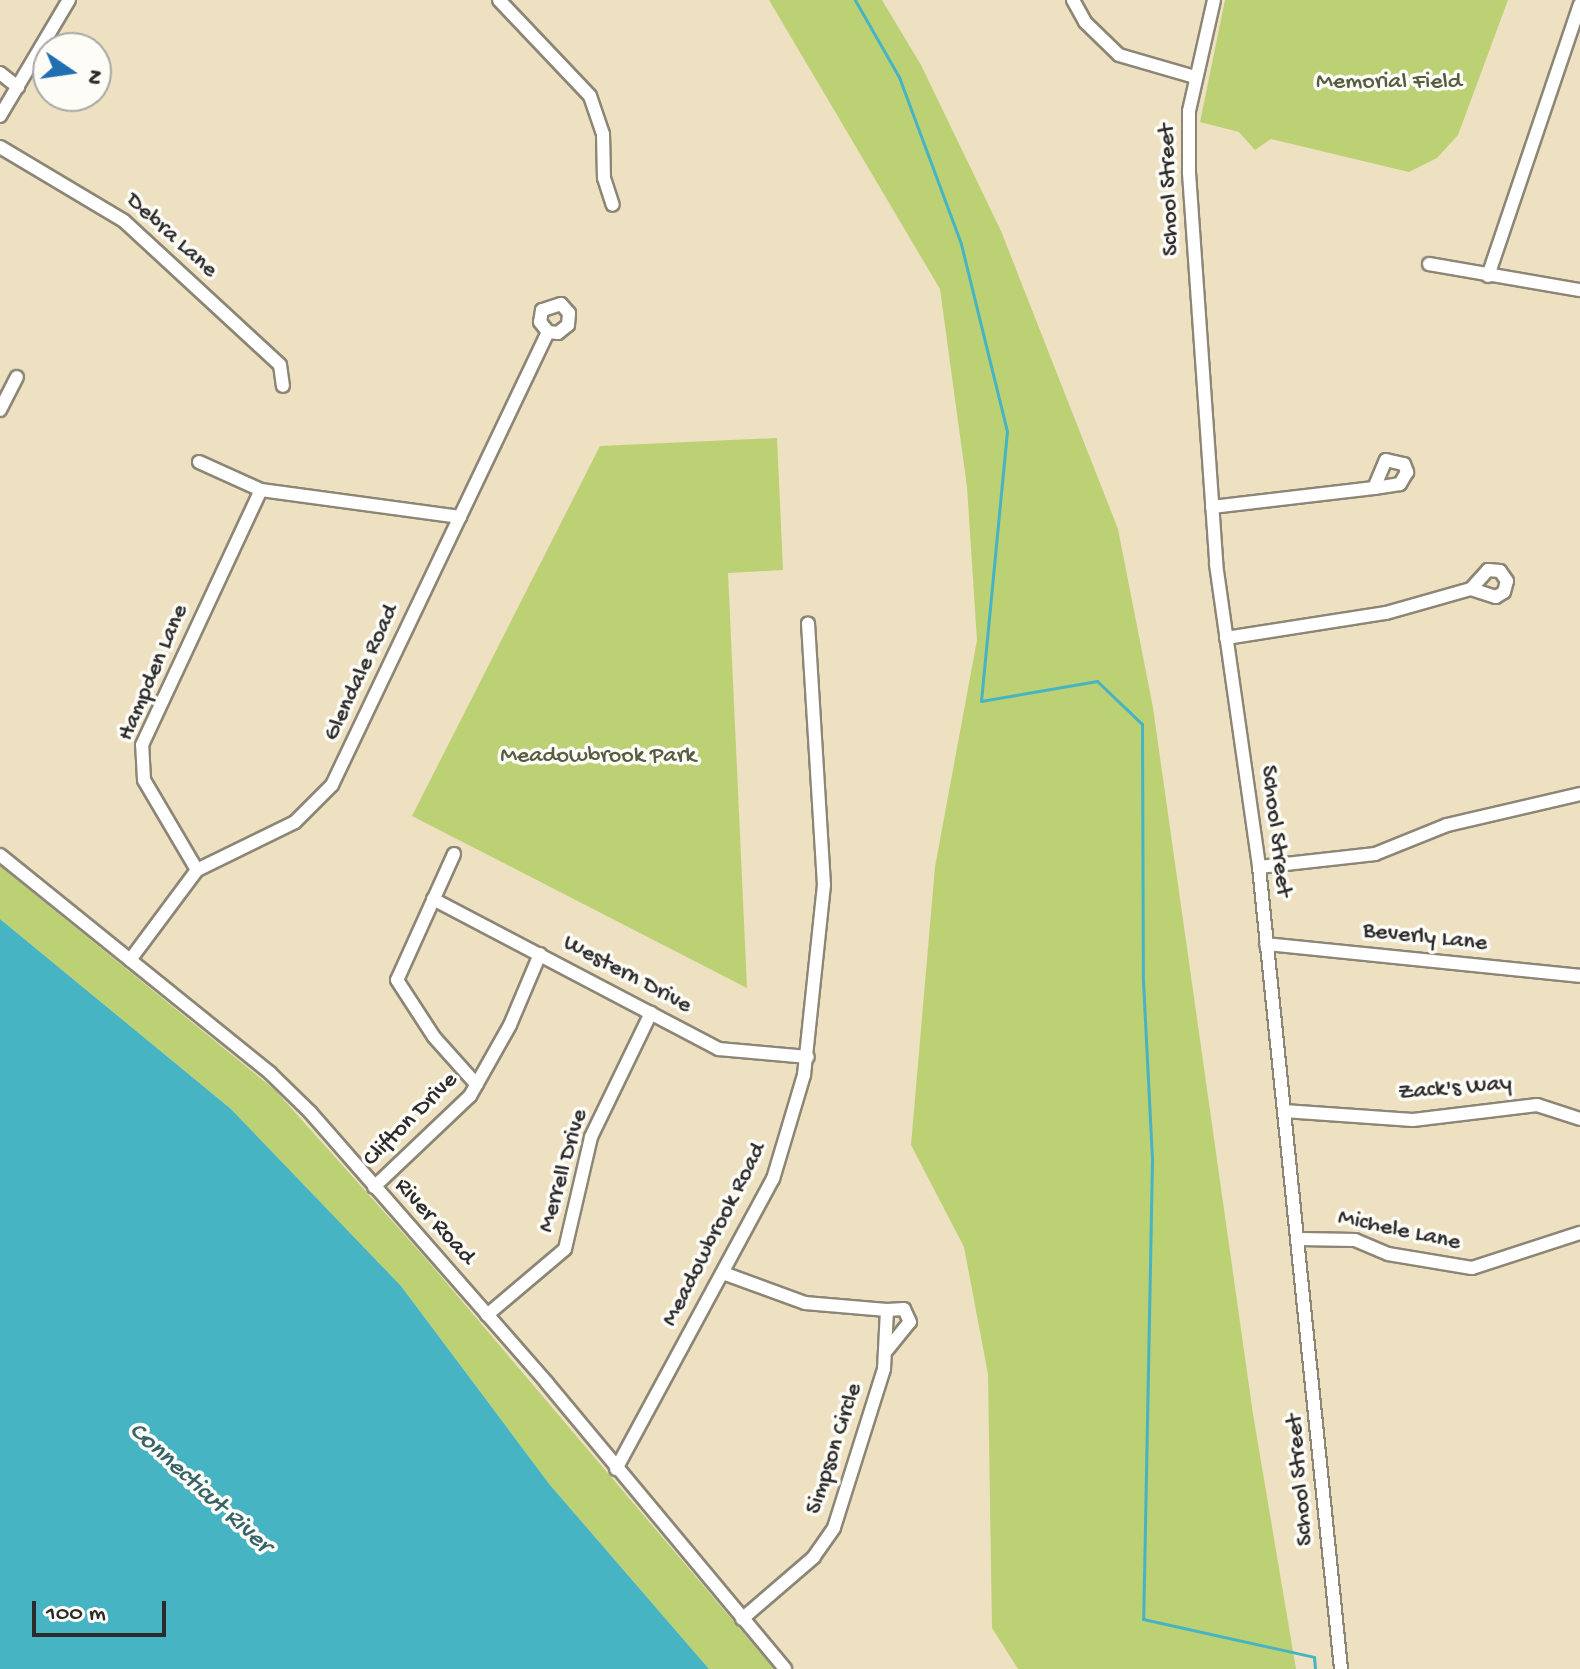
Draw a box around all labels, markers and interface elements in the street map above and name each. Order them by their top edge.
north arrow [32,32,112,112]
text: N [79,67,108,87]
park label: Memorial Field [1316,69,1462,97]
street label: School Street [1153,124,1187,256]
street label: Debra Lane [119,187,223,285]
street label: Hampden Lane [112,600,196,746]
street label: Glendale Road [318,600,406,746]
park label: Meadowbrook Park [500,743,696,771]
street label: School Street [1253,764,1297,898]
street label: Beverly Lane [1361,917,1489,959]
street label: Western Drive [558,929,696,1021]
street label: Clifton Drive [358,1067,464,1173]
street label: Zack's Way [1397,1070,1513,1108]
street label: Merrell Drive [533,1106,595,1236]
street label: Meadowbrook Road [656,1138,774,1332]
street label: River Road [387,1172,481,1272]
street label: Michele Lane [1335,1204,1463,1258]
street label: Simpson Circle [800,1380,870,1518]
street label: School Street [1281,1413,1321,1547]
water label: Connecticut River [121,1417,277,1561]
scale bar [36,1585,170,1635]
text: 100 m [46,1600,106,1629]

